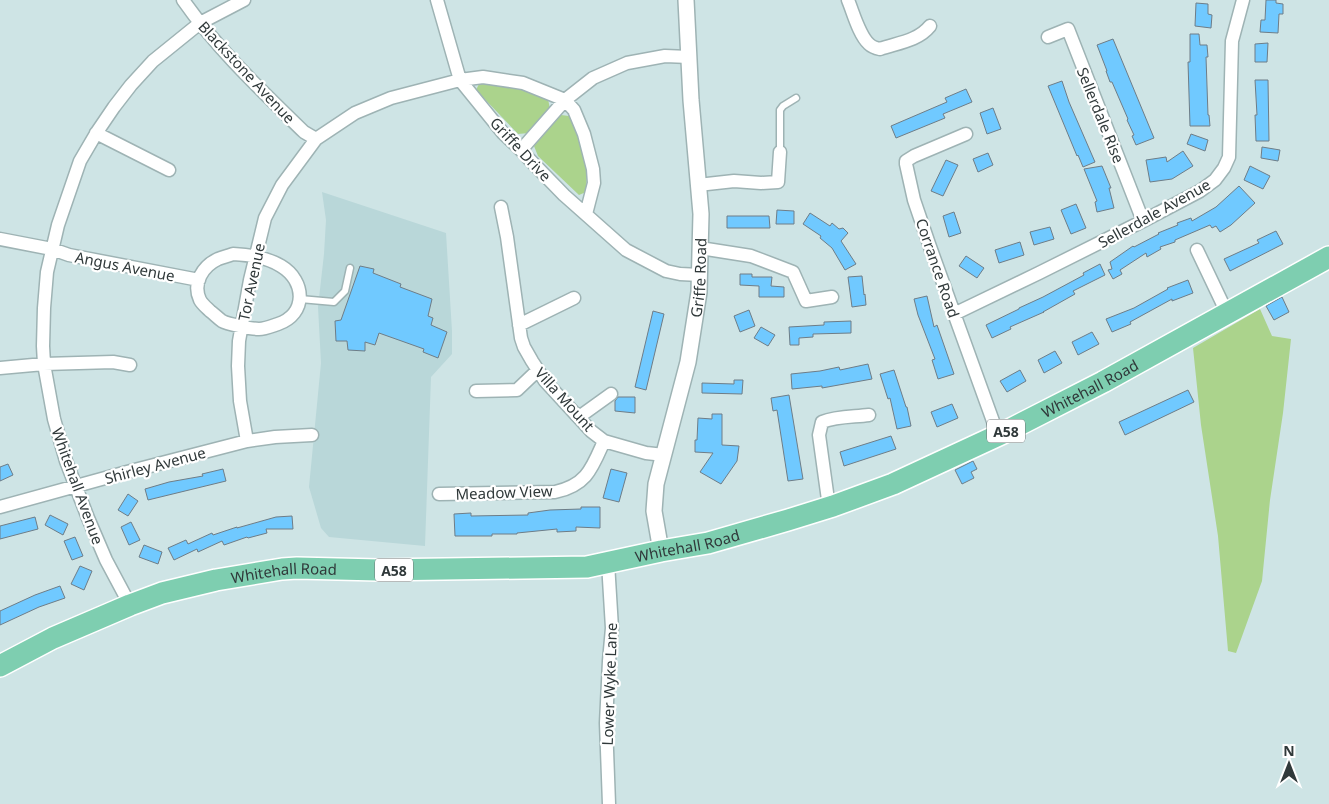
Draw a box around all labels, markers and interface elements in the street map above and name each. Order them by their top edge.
street label: Blackstone Avenue [194,16,300,128]
street label: Sellerdale Rise [1073,64,1129,166]
street label: Griffe Drive [486,113,556,185]
street label: Sellerdale Avenue [1094,174,1214,252]
street label: Corrance Road [912,216,964,320]
street label: Griffe Road [685,238,710,319]
street label: Tor Avenue [233,241,269,323]
street label: Angus Avenue [73,247,177,285]
street label: Whitehall Road [1038,355,1142,422]
street label: Villa Mount [531,363,599,436]
road number: A58 [987,420,1025,442]
street label: Whitehall Avenue [48,425,108,547]
street label: Shirley Avenue [102,442,208,488]
street label: Meadow View [455,480,553,504]
street label: Whitehall Road [633,524,742,566]
street label: Whitehall Road [229,558,337,587]
road number: A58 [375,558,413,582]
street label: Lower Wyke Lane [597,622,621,746]
north arrow [1264,739,1314,789]
text: N [1283,741,1295,760]

